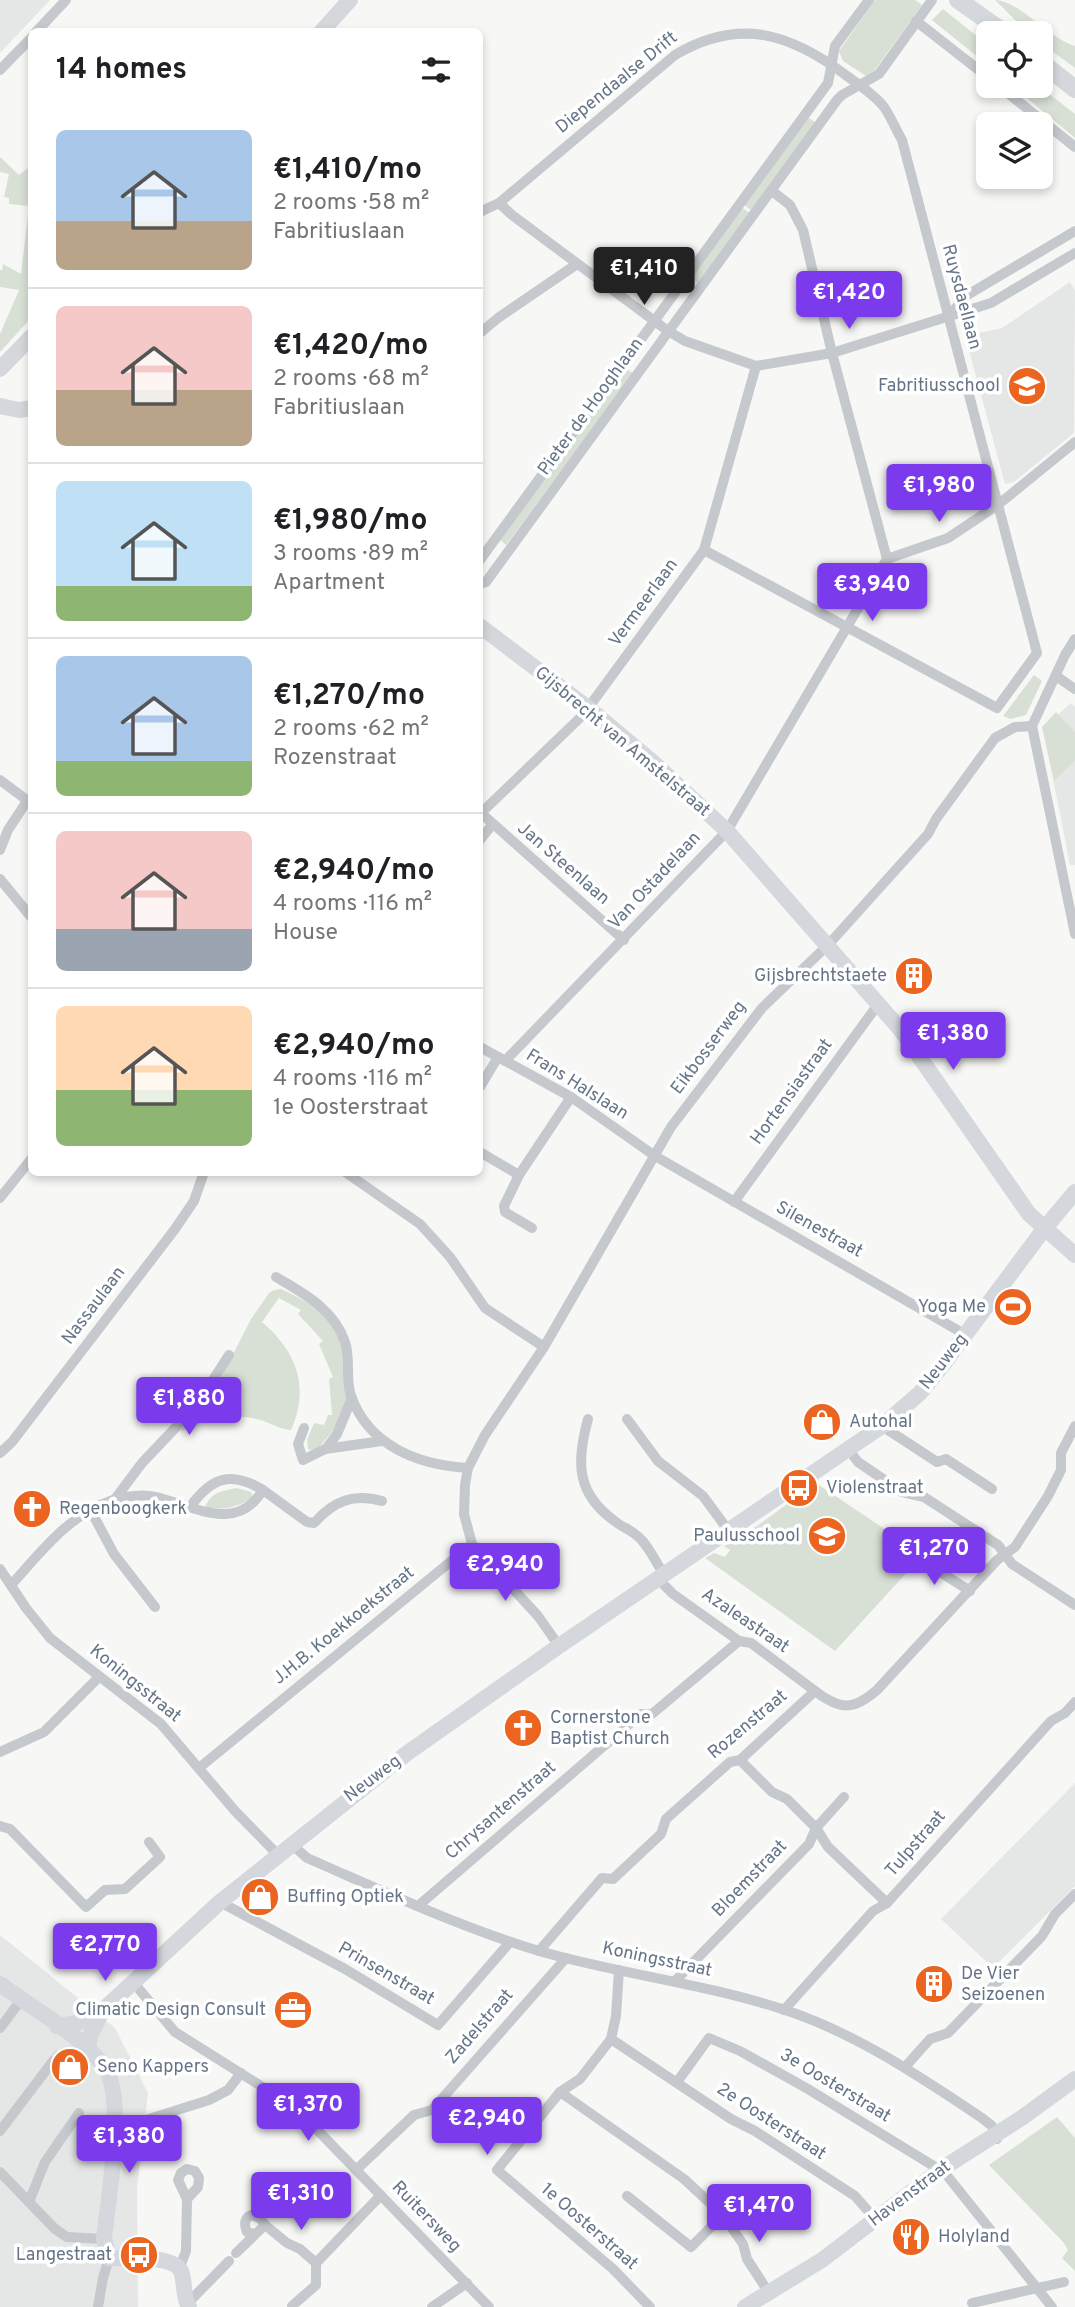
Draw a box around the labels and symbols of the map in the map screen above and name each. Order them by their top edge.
street label: Diependaalse Drift [551,27,683,139]
street label: Ruysdaellaan [936,242,986,352]
pin: €1,410 [587,247,701,307]
pin: €1,420 [792,272,906,331]
street label: Pieter de Hooghlaan [533,334,649,480]
school or university icon: Fabritiusschool [1006,365,1048,407]
place label: Fabritiusschool [878,375,1000,398]
pin: €1,980 [882,464,996,524]
street label: Vermeerlaan [604,554,684,652]
pin: €3,940 [815,564,929,623]
street label: Gijsbrecht van Amstelstraat [529,662,715,822]
street label: Jan Steenlaan [512,818,614,910]
street label: Van Ostadelaan [604,827,706,935]
building icon: Gijsbrechtstaete [893,955,935,997]
place label: Gijsbrechtstaete [754,965,887,988]
street label: Eikbosserweg [666,997,752,1099]
pin: €1,380 [896,1012,1010,1072]
street label: Hortensiastraat [746,1034,838,1150]
street label: Frans Halslaan [521,1044,633,1126]
street label: Silenestraat [771,1197,867,1263]
street label: Nassaulaan [57,1262,131,1350]
sports icon: Yoga Me [992,1286,1034,1328]
place label: Yoga Me [918,1296,986,1319]
street label: Neuweg [915,1329,973,1395]
pin: €1,880 [132,1378,246,1437]
shop icon: Autohal [801,1401,843,1443]
place label: Autohal [849,1411,912,1434]
bus stop icon: Violenstraat [778,1467,820,1509]
place label: Violenstraat [826,1477,924,1500]
church icon: Regenboogkerk [11,1488,53,1530]
place label: Regenboogkerk [59,1498,187,1521]
school or university icon: Paulusschool [806,1515,848,1557]
place label: Paulusschool [693,1525,800,1548]
pin: €1,270 [877,1528,991,1587]
pin: €2,940 [448,1544,562,1603]
street label: J.H.B. Koekkoekstraat [269,1562,419,1690]
street label: Azaleastraat [697,1583,793,1659]
street label: Koningsstraat [84,1640,186,1728]
street label: Rozenstraat [704,1685,792,1765]
church icon: Cornerstone Baptist Church [502,1707,544,1749]
place label: Cornerstone Baptist Church [550,1707,670,1751]
street label: Neuweg [340,1750,406,1808]
street label: Chrysantenstraat [441,1757,561,1865]
street label: Tulpstraat [881,1806,951,1882]
street label: Bloemstraat [708,1836,792,1922]
shop icon: Buffing Optiek [239,1876,281,1918]
place label: Buffing Optiek [287,1886,404,1909]
pin: €2,770 [48,1924,162,1983]
street label: Prinsenstraat [334,1937,438,2011]
street label: Koningsstraat [600,1937,714,1983]
building icon: De Vier Seizoenen [913,1963,955,2005]
place label: De Vier Seizoenen [961,1963,1045,2007]
street label: Zadelstraat [441,1985,519,2069]
office icon: Climatic Design Consult [272,1989,314,2031]
place label: Climatic Design Consult [75,1999,266,2022]
street label: 3e Oosterstraat [775,2044,895,2128]
shop icon: Seno Kappers [49,2046,91,2088]
place label: Seno Kappers [97,2056,209,2079]
street label: 2e Oosterstraat [712,2078,830,2166]
pin: €1,370 [251,2084,365,2143]
pin: €2,940 [430,2098,544,2157]
pin: €1,380 [72,2116,186,2175]
street label: Havenstraat [864,2156,956,2232]
pin: €1,310 [244,2172,358,2232]
street label: Ruitersweg [386,2176,466,2258]
street label: 1e Oosterstraat [536,2178,642,2276]
pin: €1,470 [702,2184,816,2244]
restaurant icon: Holyland [890,2216,932,2258]
place label: Holyland [938,2226,1010,2249]
bus stop icon: Langestraat [118,2234,160,2276]
place label: Langestraat [16,2244,112,2267]

